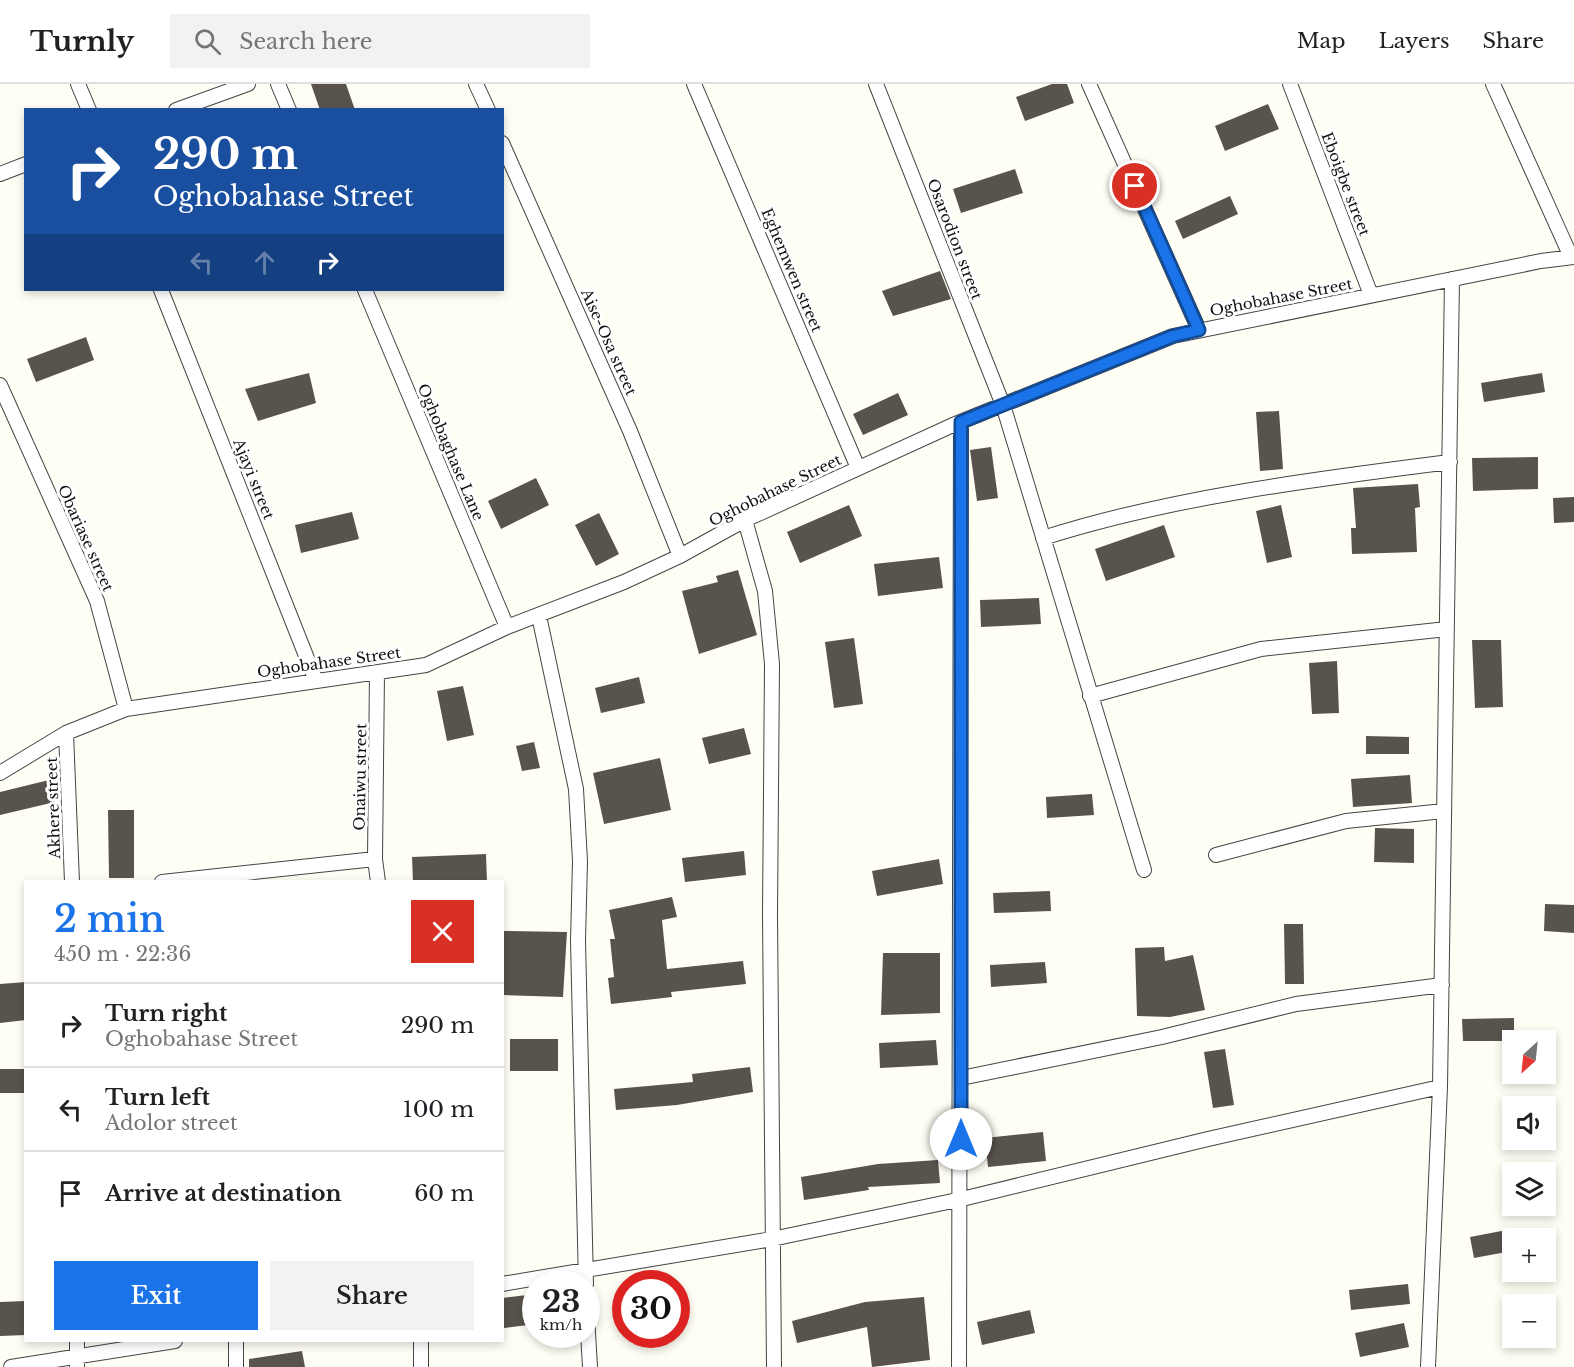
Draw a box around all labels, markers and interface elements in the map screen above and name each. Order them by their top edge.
search box [170,14,590,68]
text: Turnly [30,24,134,59]
icon: search [191,25,224,58]
text: Search here [239,28,372,55]
text: Map [1297,28,1346,54]
text: Layers [1379,28,1450,54]
text: Share [1483,28,1544,54]
text: 290 m [153,128,298,180]
street label: Eboigbe street [1317,129,1375,239]
icon: right [54,132,132,210]
pin [1109,160,1160,211]
icon: arrive [1118,169,1151,202]
street label: Osarodion street [923,176,987,302]
text: Oghobahase Street [153,180,414,213]
street label: Eghemwen street [757,205,827,335]
icon: left [185,246,218,279]
icon: ahead [248,246,281,279]
icon: right [311,246,344,279]
street label: Oghobahase Street [1208,274,1354,320]
street label: Aise-Osa street [577,285,641,399]
street label: Oghobaghase Lane [414,381,488,523]
street label: Ajayi street [229,435,279,522]
street label: Oghobahase Street [706,450,845,530]
street label: Obariase street [54,482,118,595]
street label: Oghobahase Street [256,642,402,681]
street label: Onaiwu street [350,723,370,831]
street label: Akhere street [42,756,64,860]
text: 2 min [54,897,165,942]
button: close [411,900,474,963]
text: 450 m · 22:36 [54,942,191,966]
text: Turn right [105,1000,227,1027]
icon: right [54,1009,87,1042]
text: 290 m [401,1012,474,1039]
text: Oghobahase Street [105,1027,298,1051]
north arrow [1502,1030,1556,1084]
map controls [1502,1030,1556,1348]
text: Turn left [105,1084,210,1111]
icon: left [54,1093,87,1126]
text: 100 m [403,1096,474,1123]
button: sound [1502,1096,1556,1150]
position arrow [929,1107,993,1171]
text: Adolor street [105,1111,237,1135]
button: layers [1502,1162,1556,1216]
icon: arrive [54,1177,87,1210]
text: Arrive at destination [105,1180,342,1207]
text: 60 m [414,1180,474,1207]
button: + [1502,1228,1556,1282]
button: Exit [54,1261,258,1330]
button: Share [270,1261,474,1330]
speed limit sign: 30 [612,1270,690,1348]
text: 23 [542,1283,580,1320]
button: − [1502,1294,1556,1348]
text: km/h [540,1315,582,1334]

